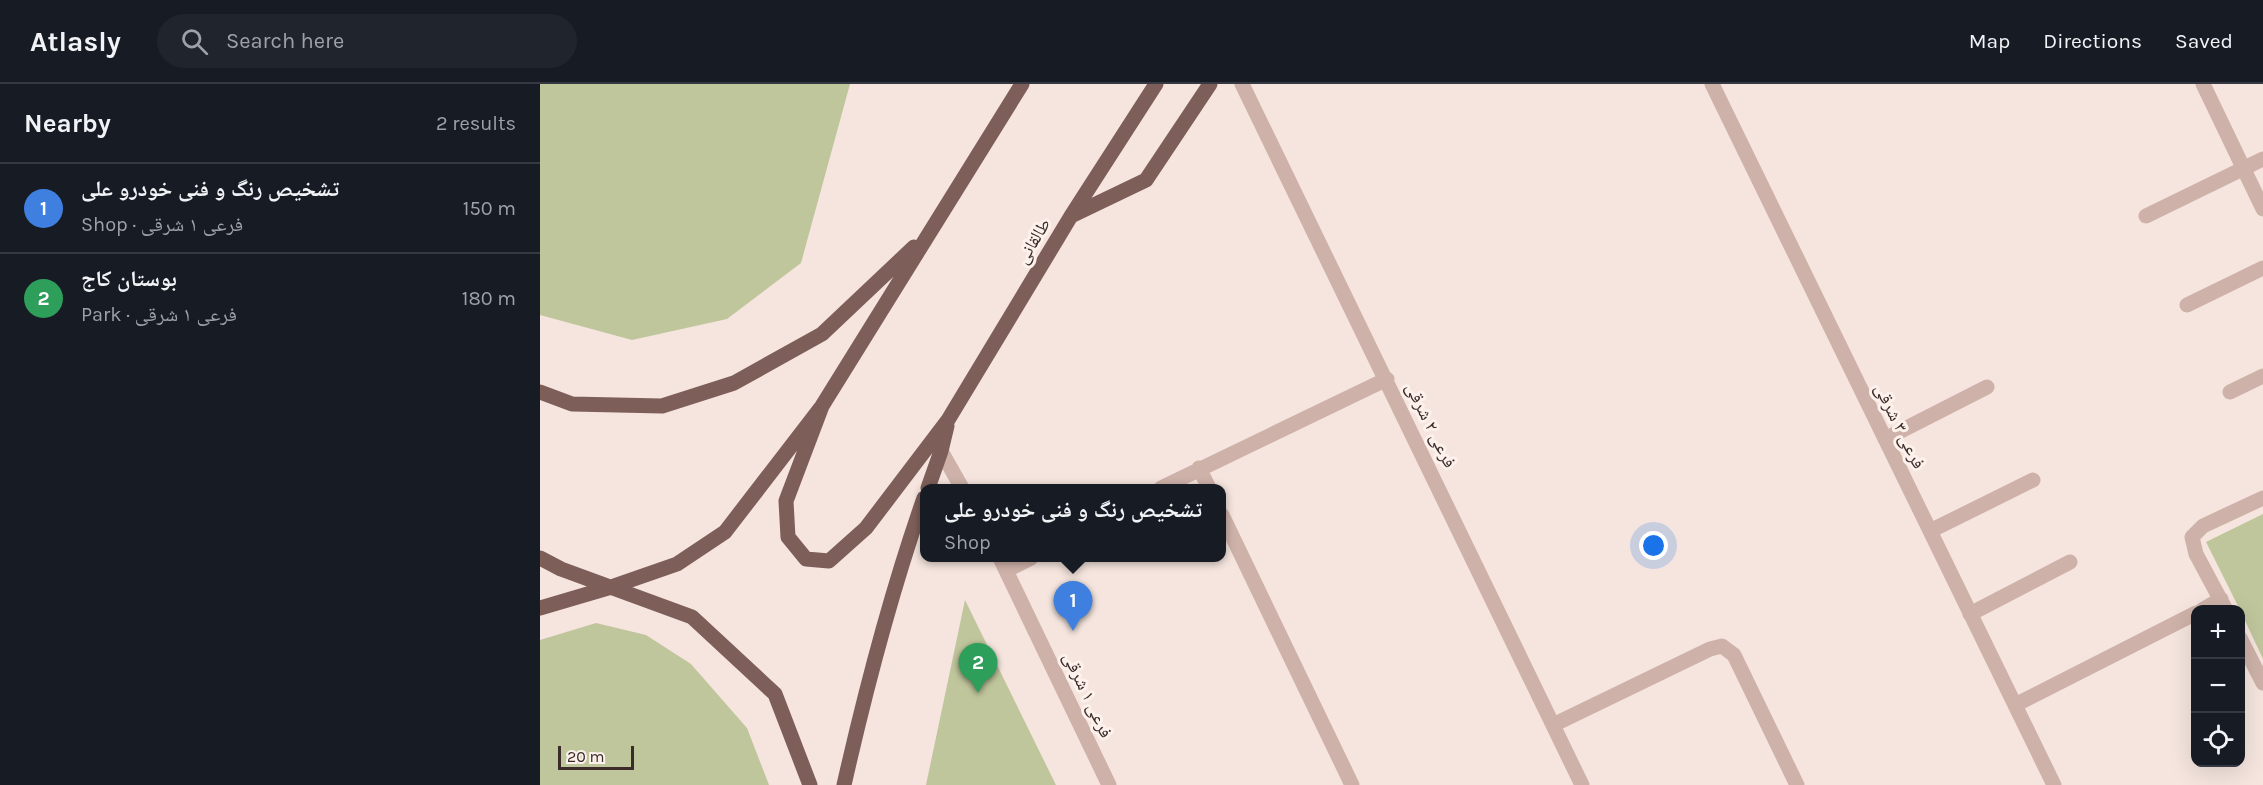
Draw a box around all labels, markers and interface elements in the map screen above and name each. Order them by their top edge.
search box [157,14,577,68]
text: Atlasly [30,25,121,58]
icon: search [178,25,211,58]
text: Search here [226,28,344,54]
text: Map [1969,29,2010,53]
text: Directions [2043,29,2142,53]
text: Saved [2175,29,2233,53]
text: Nearby [24,108,111,139]
text: 2 results [436,112,516,135]
text: تشخیص رنگ و فنی خودرو علی [81,176,339,202]
text: 1 [40,197,47,220]
text: 150 m [463,197,516,220]
text: Shop · فرعی ۱ شرقی [81,213,243,236]
street label: طالقانی [1011,214,1055,268]
text: بوستان کاج [81,266,177,292]
text: 2 [37,287,50,310]
text: 180 m [462,287,516,310]
text: Park · فرعی ۱ شرقی [81,303,237,326]
street label: فرعی ۲ شرقی [1401,379,1461,471]
street label: فرعی ۳ شرقی [1870,380,1930,472]
popup [920,484,1226,562]
text: تشخیص رنگ و فنی خودرو علی [944,497,1202,523]
text: Shop [944,531,991,554]
your location [1639,531,1668,560]
pin: 1 [1054,582,1092,631]
map controls [2191,605,2245,767]
button: + [2191,605,2245,659]
pin: 2 [958,644,998,693]
street label: فرعی ۱ شرقی [1059,649,1117,741]
button: − [2191,659,2245,713]
button: locate [2191,713,2245,767]
scale bar [558,743,634,770]
text: 20 m [567,747,605,766]

